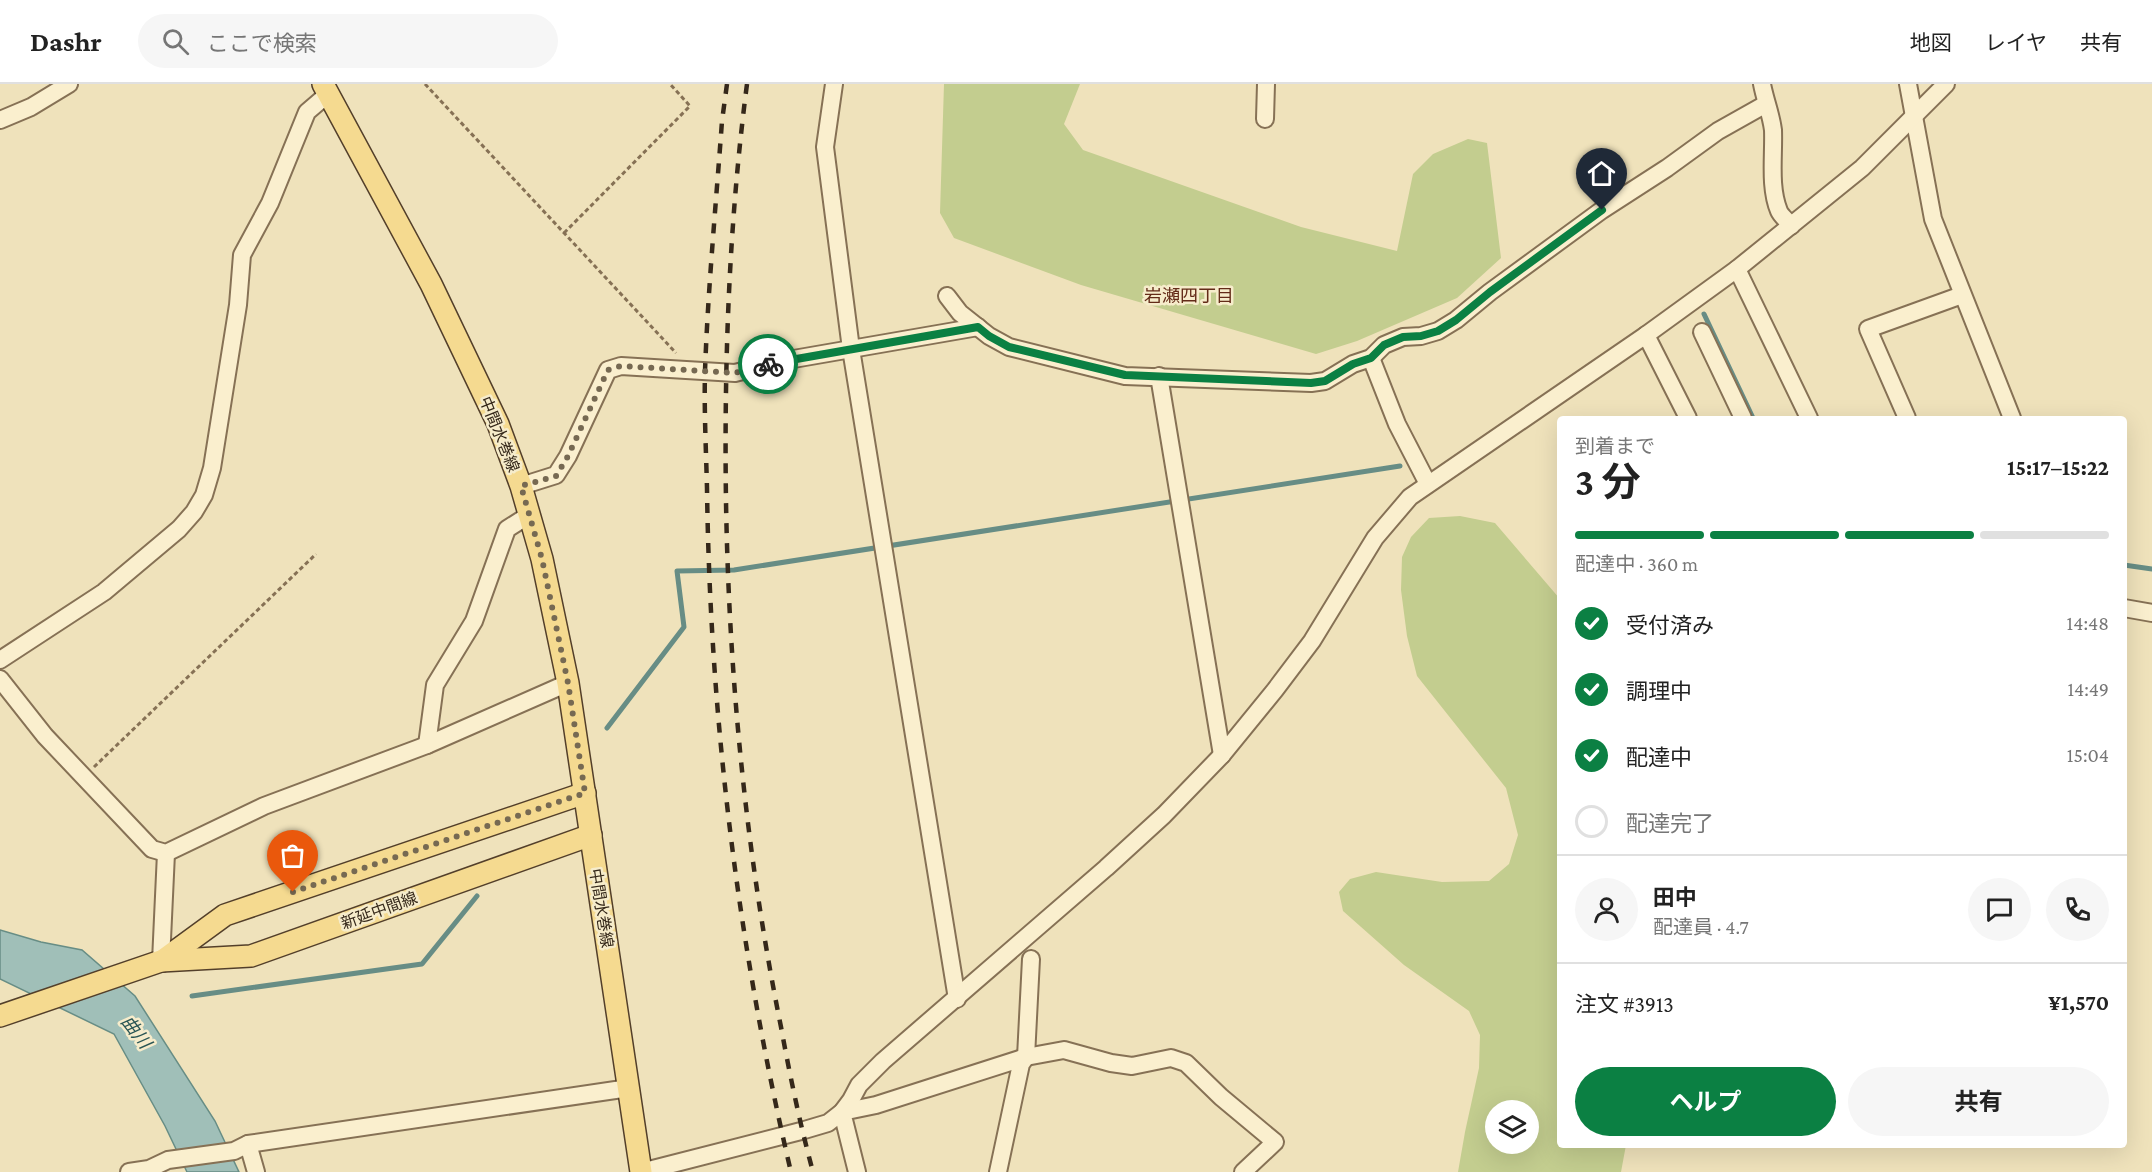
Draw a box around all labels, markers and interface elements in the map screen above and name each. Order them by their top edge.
search box [138,14,558,68]
icon: search [159,25,192,58]
text: Dashr [30,26,102,57]
text: ここで検索 [207,31,317,56]
text: 地図 [1910,31,1952,55]
text: レイヤ [1985,31,2047,55]
text: 共有 [2080,31,2122,55]
pin [1576,148,1627,210]
icon: home [1585,157,1618,190]
district label: 岩瀬四丁目 [1144,286,1234,306]
courier [738,334,798,394]
icon: bike [752,348,785,381]
street label: 中間水巻線 [477,394,522,474]
text: 到着まで [1575,435,1655,457]
text: 15:17–15:22 [2007,455,2109,480]
text: 3 分 [1575,460,1641,503]
text: 配達中 · 360 m [1575,553,1698,575]
icon: check [1575,607,1608,640]
text: 14:48 [2067,612,2109,634]
text: 受付済み [1626,613,1714,638]
icon: check [1575,673,1608,706]
text: 14:49 [2067,678,2109,700]
text: 調理中 [1626,679,1692,704]
icon: check [1575,739,1608,772]
text: 15:04 [2067,744,2109,766]
text: 配達中 [1626,745,1692,770]
text: 配達完了 [1626,811,1714,836]
pin [267,830,318,892]
icon: bag [276,839,309,872]
street label: 中間水巻線 [587,867,616,949]
button: person [1575,878,1638,941]
button: chat [1968,878,2031,941]
button: phone [2046,878,2109,941]
text: 田中 [1653,885,1697,910]
street label: 新延中間線 [339,889,420,932]
text: 配達員 · 4.7 [1653,916,1749,938]
text: ¥1,570 [2048,990,2109,1015]
text: 注文 #3913 [1575,992,1674,1017]
water label: 曲川 [117,1012,156,1054]
button: ヘルプ [1575,1067,1836,1136]
button: 共有 [1848,1067,2109,1136]
map controls [1485,1100,1539,1154]
button: layers [1485,1100,1539,1154]

